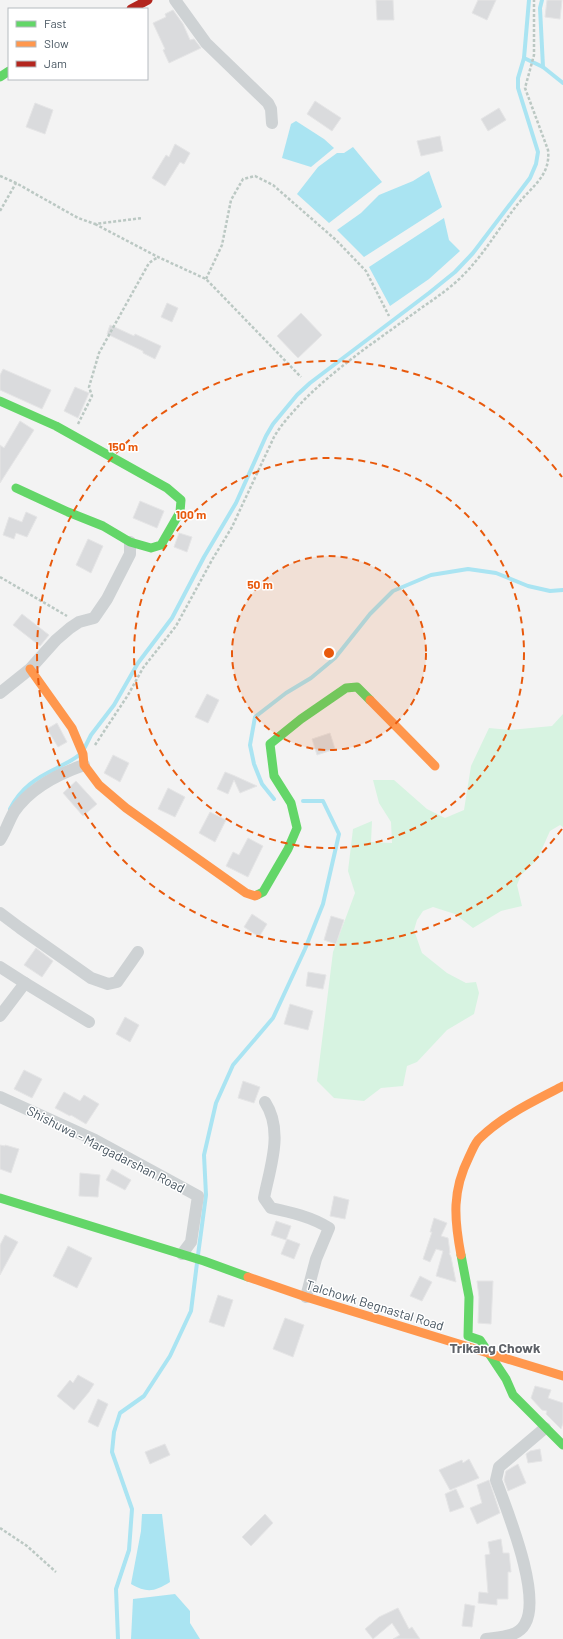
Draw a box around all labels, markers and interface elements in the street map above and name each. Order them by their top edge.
legend [8,8,148,80]
text: Fast [44,16,67,30]
text: Slow [44,36,69,50]
text: Jam [44,56,67,70]
text: 150 m [108,439,138,453]
text: 100 m [176,507,206,521]
text: 50 m [247,577,273,591]
centre of rings [322,646,336,660]
street label: Shishuwa - Margadarshan Road [24,1102,188,1196]
street label: Talchowk Begnastal Road [304,1276,446,1334]
district label: Trikang Chowk [449,1339,541,1356]

